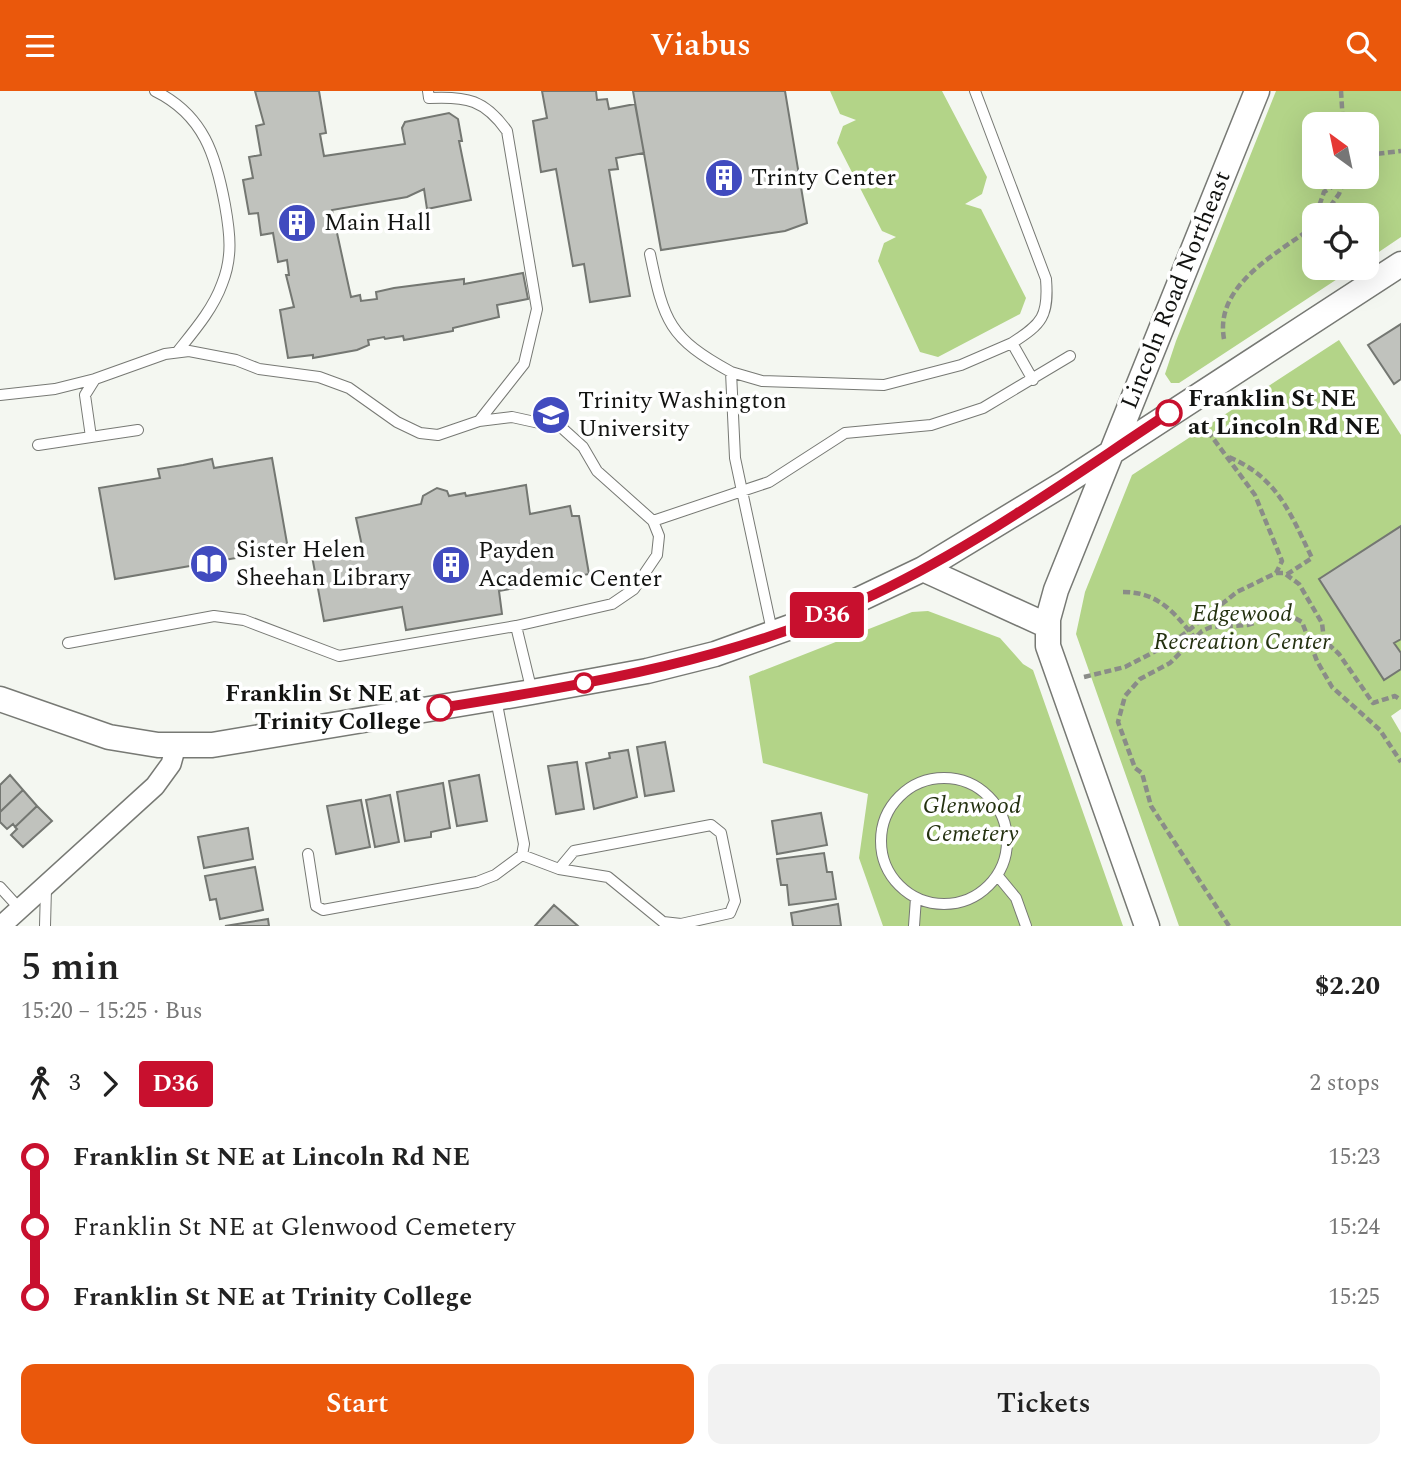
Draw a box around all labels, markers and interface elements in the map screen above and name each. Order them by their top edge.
text: Viabus [650,21,751,70]
icon: menu [21,27,59,65]
icon: search [1342,27,1380,65]
north arrow [1302,112,1379,189]
map controls [1302,112,1379,280]
building icon: Trinty Center [703,157,745,199]
place label: Trinty Center [751,160,896,196]
street label: Lincoln Road Northeast [1112,165,1240,415]
building icon: Main Hall [276,202,318,244]
button: locate [1302,203,1379,280]
place label: Main Hall [324,205,431,241]
place label: Franklin St NE at Lincoln Rd NE [1188,381,1380,445]
place label: Trinity Washington University [578,383,787,447]
school or university icon: Trinity Washington University [530,394,572,436]
marker: Franklin St NE at Lincoln Rd NE [1156,400,1182,426]
place label: Sister Helen Sheehan Library [236,532,412,596]
place label: Payden Academic Center [478,533,662,597]
library icon: Sister Helen Sheehan Library [188,543,230,585]
building icon: Payden Academic Center [430,544,472,586]
line badge: D36 [787,592,867,638]
park label: Edgewood Recreation Center [1153,596,1331,660]
text: D36 [804,597,850,633]
unlabelled marker [574,673,594,693]
place label: Franklin St NE at Trinity College [225,676,421,740]
marker: Franklin St NE at Trinity College [427,695,453,721]
park label: Glenwood Cemetery [923,788,1021,852]
text: 5 min [21,939,120,997]
text: $2.20 [1315,966,1380,1006]
text: 15:20 – 15:25 · Bus [21,994,203,1029]
icon: walk [21,1065,59,1103]
icon: forward [91,1065,129,1103]
text: 3 [69,1066,81,1101]
text: D36 [153,1066,199,1102]
text: 2 stops [1310,1066,1380,1101]
text: Franklin St NE at Lincoln Rd NE [73,1137,470,1177]
text: 15:23 [1328,1140,1380,1175]
text: Franklin St NE at Glenwood Cemetery [73,1207,515,1247]
text: 15:24 [1328,1210,1380,1245]
text: Franklin St NE at Trinity College [73,1277,472,1317]
text: 15:25 [1328,1280,1380,1315]
button: Start [21,1364,694,1444]
button: Tickets [708,1364,1380,1444]

